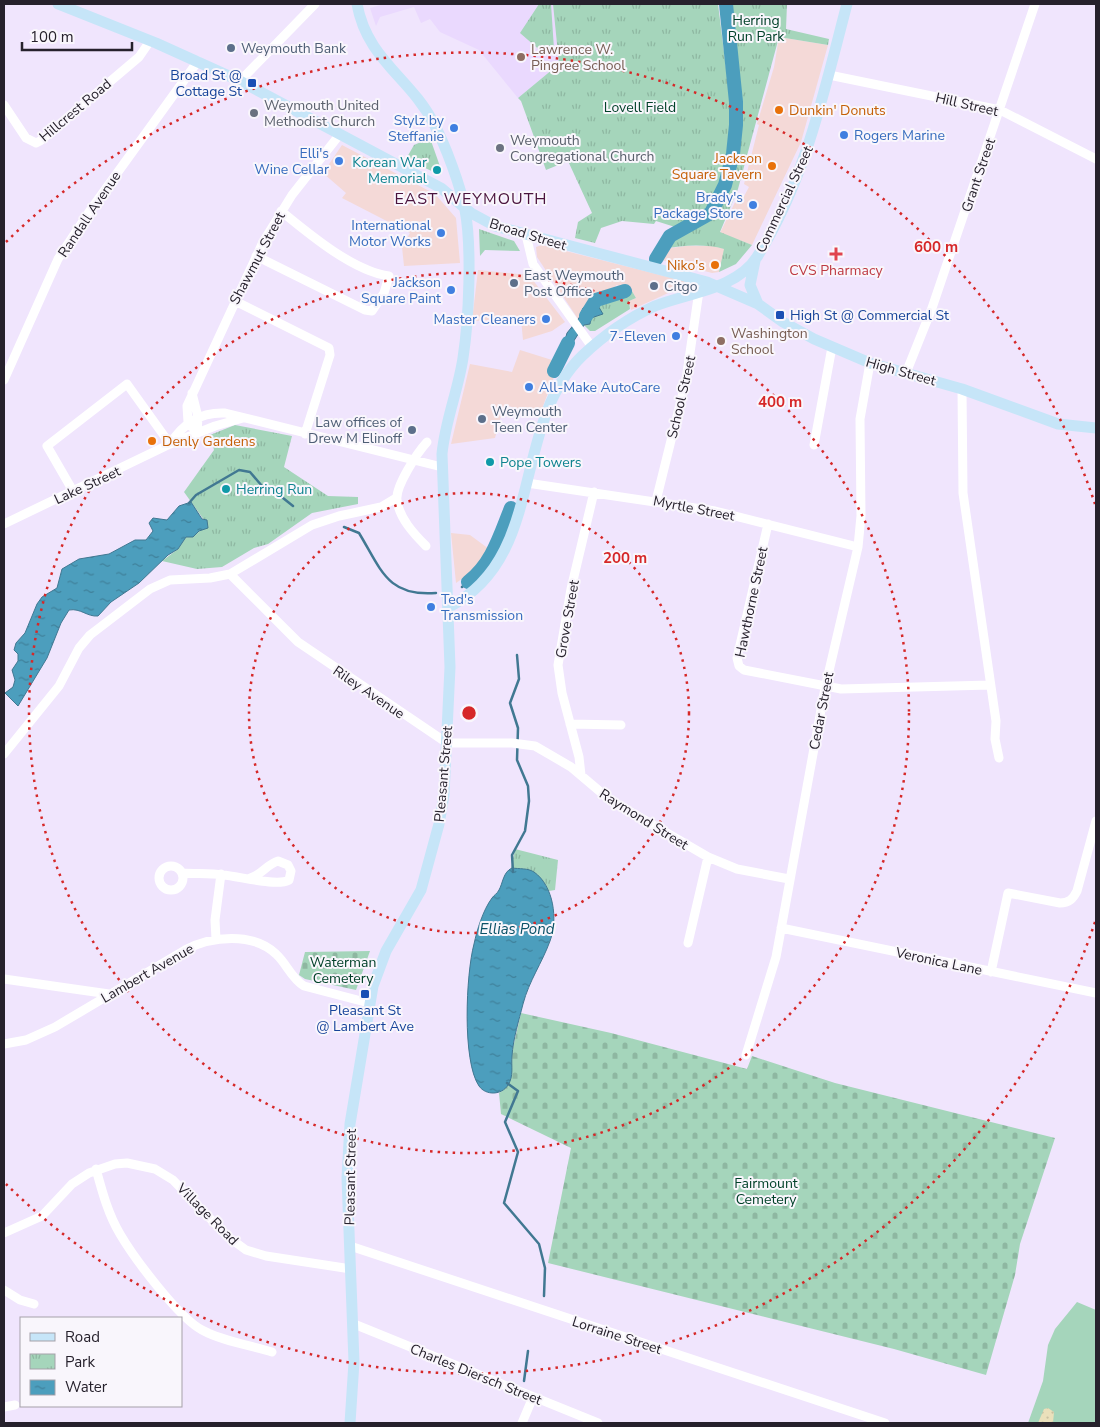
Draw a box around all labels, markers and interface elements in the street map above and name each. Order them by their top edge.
park label: Herring Run Park [728,11,785,46]
scale bar [22,20,132,52]
text: 100 m [30,27,74,47]
place label: Weymouth Bank [241,39,347,58]
place label: Lawrence W. Pingree School [531,40,626,75]
marker: Weymouth Bank [225,42,237,54]
marker: Lawrence W. Pingree School [515,51,527,63]
place label: Broad St @ Cottage St [170,66,242,101]
street label: Hillcrest Road [35,75,115,146]
marker: Broad St @ Cottage St [246,77,258,89]
street label: Hill Street [934,88,1000,121]
place label: Weymouth United Methodist Church [264,96,379,131]
park label: Lovell Field [604,98,676,117]
place label: Dunkin' Donuts [789,101,886,120]
marker: Dunkin' Donuts [773,104,785,116]
marker: Weymouth United Methodist Church [248,107,260,119]
place label: Stylz by Steffanie [388,111,445,146]
marker: Stylz by Steffanie [448,122,460,134]
place label: Rogers Marine [854,126,945,145]
marker: Rogers Marine [838,129,850,141]
place label: Weymouth Congregational Church [510,131,655,166]
street label: Grant Street [957,135,1000,215]
marker: Weymouth Congregational Church [494,142,506,154]
street label: Commercial Street [751,142,818,256]
place label: Elli's Wine Cellar [254,144,329,179]
place label: Jackson Square Tavern [672,149,762,184]
place label: Korean War Memorial [352,153,428,188]
marker: Elli's Wine Cellar [333,155,345,167]
marker: Jackson Square Tavern [766,160,778,172]
marker: Korean War Memorial [431,164,443,176]
street label: Randall Avenue [54,168,125,261]
district label: EAST WEYMOUTH [394,188,548,210]
place label: Brady's Package Store [653,188,743,223]
marker: Brady's Package Store [747,199,759,211]
street label: Shawmut Street [225,209,290,308]
street label: Broad Street [487,214,569,255]
place label: International Motor Works [349,216,432,251]
marker: International Motor Works [435,227,447,239]
text: 600 m [914,237,958,257]
marker: CVS Pharmacy [830,248,842,260]
place label: Niko's [667,256,705,275]
marker: Niko's [709,259,721,271]
place label: CVS Pharmacy [789,261,883,280]
place label: East Weymouth Post Office [524,266,624,301]
place label: Jackson Square Paint [361,273,441,308]
marker: East Weymouth Post Office [508,277,520,289]
place label: Citgo [664,277,698,296]
marker: Citgo [648,280,660,292]
marker: Jackson Square Paint [445,284,457,296]
place label: High St @ Commercial St [790,306,949,325]
marker: High St @ Commercial St [774,309,786,321]
place label: Master Cleaners [434,310,536,329]
marker: Master Cleaners [540,313,552,325]
place label: Washington School [731,324,808,359]
place label: 7-Eleven [610,327,666,346]
marker: 7-Eleven [670,330,682,342]
marker: Washington School [715,335,727,347]
street label: High Street [864,352,938,391]
street label: School Street [663,354,700,440]
place label: All-Make AutoCare [539,378,660,397]
marker: All-Make AutoCare [523,381,535,393]
text: 400 m [758,392,802,412]
place label: Weymouth Teen Center [492,402,567,437]
place label: Law offices of Drew M Elinoff [308,413,402,448]
marker: Weymouth Teen Center [476,413,488,425]
marker: Law offices of Drew M Elinoff [406,424,418,436]
place label: Denly Gardens [162,432,256,451]
marker: Denly Gardens [146,435,158,447]
place label: Pope Towers [500,453,582,472]
marker: Pope Towers [484,456,496,468]
street label: Lake Street [51,462,124,509]
place label: Herring Run [236,480,312,499]
marker: Herring Run [220,483,232,495]
street label: Myrtle Street [651,491,736,526]
street label: Hawthorne Street [730,545,773,659]
text: 200 m [603,548,647,568]
street label: Grove Street [551,578,584,660]
place label: Ted's Transmission [441,590,523,625]
marker: Ted's Transmission [425,601,437,613]
street label: Riley Avenue [329,661,408,723]
street label: Cedar Street [805,671,838,752]
centre of rings [460,704,478,722]
street label: Pleasant Street [430,725,457,823]
street label: Raymond Street [596,784,692,854]
water label: Ellias Pond [480,919,555,939]
street label: Lambert Avenue [97,939,197,1008]
street label: Veronica Lane [893,943,984,980]
park label: Waterman Cemetery [310,953,376,988]
marker: Pleasant St @ Lambert Ave [359,988,371,1000]
place label: Pleasant St @ Lambert Ave [316,1001,414,1036]
street label: Pleasant Street [340,1128,361,1225]
park label: Fairmount Cemetery [734,1174,798,1209]
street label: Village Road [172,1178,243,1250]
street label: Lorraine Street [570,1312,664,1359]
legend [20,1317,182,1407]
text: Road [65,1327,100,1347]
street label: Charles Diersch Street [407,1339,545,1410]
text: Park [65,1352,95,1372]
text: Water [65,1377,108,1397]

